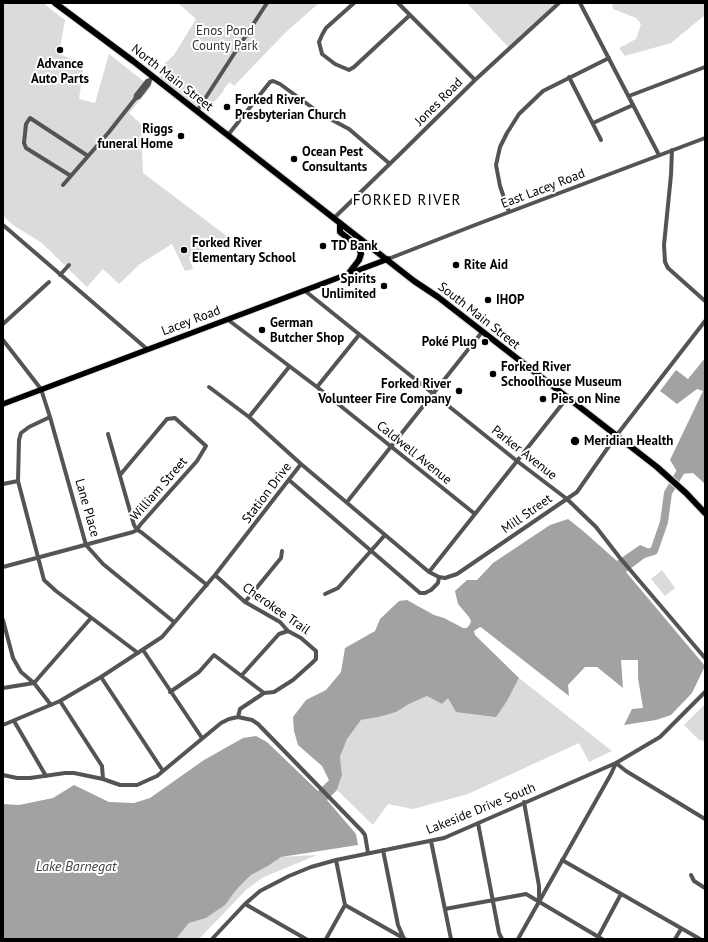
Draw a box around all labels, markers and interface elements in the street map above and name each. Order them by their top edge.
park label: Enos Pond County Park [192,23,258,54]
street label: North Main Street [128,41,216,115]
marker: Advance Auto Parts [55,45,65,55]
place label: Advance Auto Parts [31,56,89,87]
street label: Jones Road [412,75,466,129]
place label: Forked River Presbyterian Church [235,92,346,123]
marker: Forked River Presbyterian Church [222,102,232,112]
place label: Riggs funeral Home [98,121,173,152]
marker: Riggs funeral Home [176,131,186,141]
place label: Ocean Pest Consultants [302,144,367,175]
marker: Ocean Pest Consultants [289,154,299,164]
street label: East Lacey Road [499,166,587,212]
district label: FORKED RIVER [353,192,461,210]
place label: Forked River Elementary School [192,235,296,266]
place label: TD Bank [331,238,378,254]
marker: TD Bank [318,241,328,251]
marker: Forked River Elementary School [179,245,189,255]
place label: Rite Aid [464,257,508,273]
marker: Rite Aid [451,260,461,270]
place label: Spirits Unlimited [321,271,376,302]
street label: South Main Street [435,279,523,353]
marker: Spirits Unlimited [379,281,389,291]
place label: IHOP [496,292,524,308]
marker: IHOP [483,295,493,305]
street label: Lacey Road [159,303,223,339]
place label: German Butcher Shop [270,315,344,346]
marker: German Butcher Shop [257,325,267,335]
place label: Poké Plug [422,334,477,350]
marker: Poké Plug [480,337,490,347]
place label: Forked River Schoolhouse Museum [501,359,622,390]
marker: Forked River Schoolhouse Museum [488,369,498,379]
place label: Forked River Volunteer Fire Company [318,376,451,407]
marker: Forked River Volunteer Fire Company [454,386,464,396]
place label: Pies on Nine [551,391,620,407]
marker: Pies on Nine [538,394,548,404]
street label: Caldwell Avenue [373,418,455,488]
street label: Parker Avenue [488,423,560,483]
place label: Meridian Health [584,433,673,449]
marker: Meridian Health [569,435,581,447]
street label: William Street [127,454,191,524]
street label: Station Drive [239,459,295,527]
street label: Lane Place [71,477,103,539]
street label: Mill Street [499,491,555,537]
street label: Cherokee Trail [239,580,313,638]
street label: Lakeside Drive South [424,780,538,838]
water label: Lake Barnegat [36,859,116,875]

